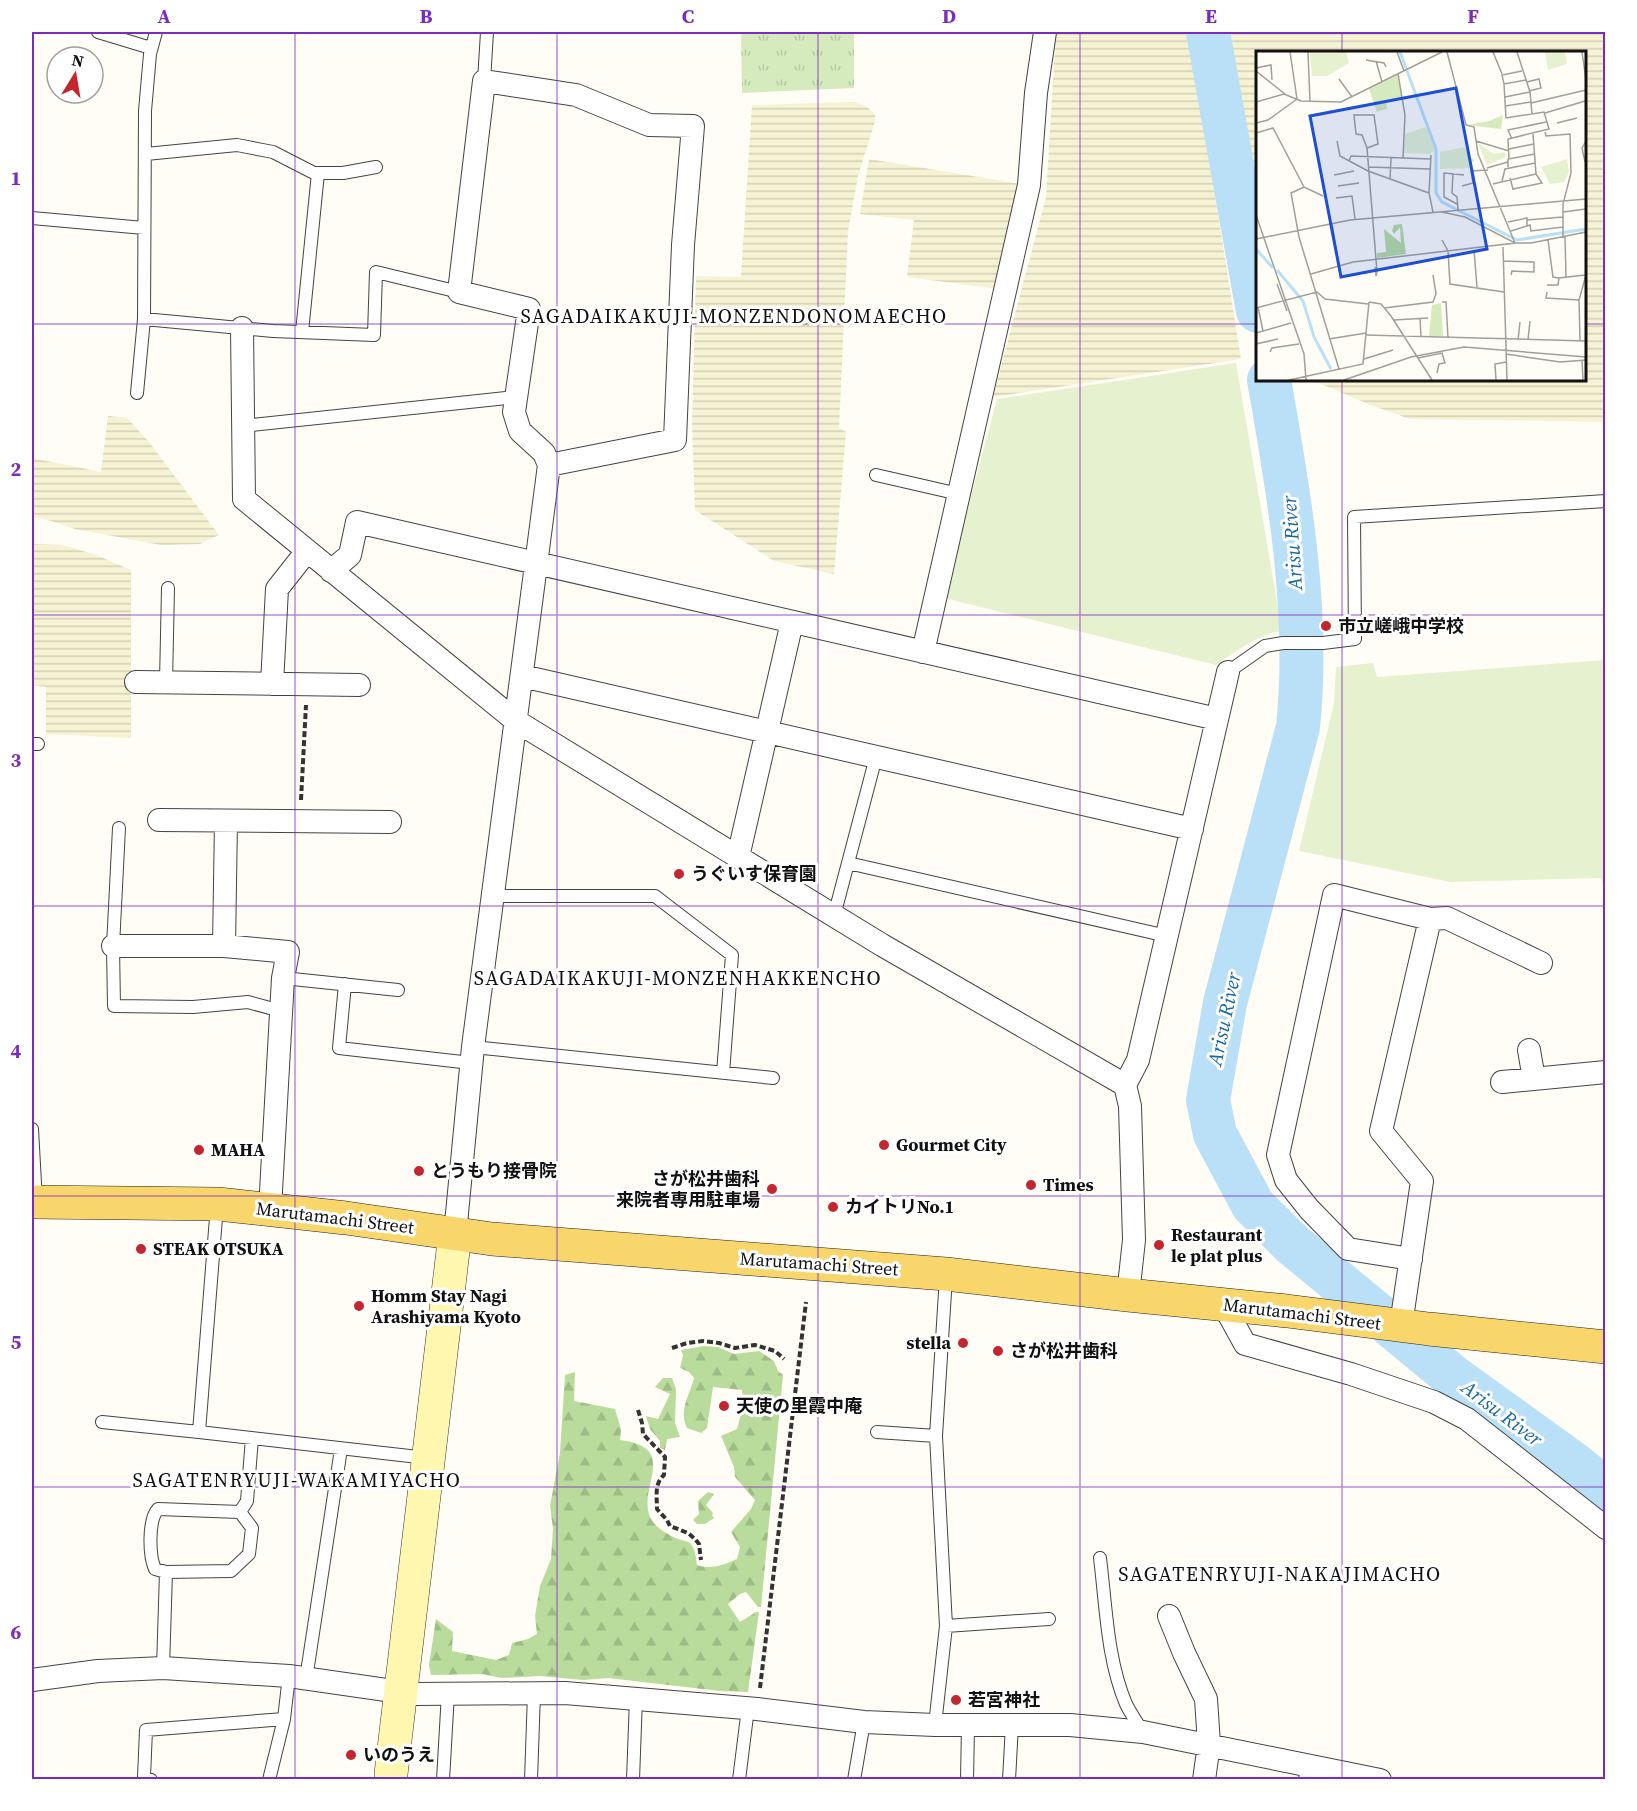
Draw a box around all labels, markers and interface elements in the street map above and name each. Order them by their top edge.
text: A [157,2,171,30]
text: B [419,2,433,30]
text: C [682,2,694,30]
text: D [942,2,956,30]
text: E [1205,2,1217,30]
text: F [1467,2,1479,30]
north arrow [45,45,105,105]
text: N [70,48,86,72]
inset map [1256,51,1586,381]
text: 1 [11,164,21,192]
district label: SAGADAIKAKUJI-MONZENDONOMAECHO [520,302,948,330]
text: 2 [11,455,22,483]
water label: Arisu River [1275,494,1309,592]
place label: 市立嵯峨中学校 [1338,613,1464,638]
marker: 市立嵯峨中学校 [1319,619,1333,633]
text: 3 [11,746,22,774]
place label: うぐいす保育園 [691,861,817,886]
marker: うぐいす保育園 [672,867,686,881]
district label: SAGADAIKAKUJI-MONZENHAKKENCHO [474,964,882,992]
water label: Arisu River [1200,969,1248,1069]
text: 4 [11,1037,22,1065]
place label: Gourmet City [896,1132,1007,1157]
place label: MAHA [211,1137,265,1162]
marker: Gourmet City [877,1138,891,1152]
marker: MAHA [192,1143,206,1157]
place label: とうもり接骨院 [431,1158,557,1183]
marker: とうもり接骨院 [412,1164,426,1178]
place label: さが松井歯科 来院者専用駐車場 [616,1166,760,1212]
place label: Times [1043,1172,1094,1197]
marker: Times [1024,1178,1038,1192]
marker: さが松井歯科 来院者専用駐車場 [765,1182,779,1196]
place label: カイトリNo.1 [845,1194,954,1219]
street label: Marutamachi Street [255,1195,416,1240]
marker: カイトリNo.1 [826,1200,840,1214]
place label: Restaurant le plat plus [1171,1222,1263,1268]
place label: STEAK OTSUKA [153,1236,284,1261]
marker: Restaurant le plat plus [1152,1238,1166,1252]
marker: STEAK OTSUKA [134,1242,148,1256]
street label: Marutamachi Street [739,1245,899,1282]
place label: Homm Stay Nagi Arashiyama Kyoto [371,1283,521,1329]
street label: Marutamachi Street [1222,1291,1383,1336]
marker: Homm Stay Nagi Arashiyama Kyoto [352,1299,366,1313]
text: 5 [11,1328,22,1356]
place label: stella [906,1330,951,1355]
marker: stella [956,1336,970,1350]
place label: さが松井歯科 [1010,1338,1118,1363]
marker: さが松井歯科 [991,1344,1005,1358]
water label: Arisu River [1455,1373,1549,1453]
place label: 天使の里霞中庵 [736,1393,862,1418]
marker: 天使の里霞中庵 [717,1399,731,1413]
district label: SAGATENRYUJI-WAKAMIYACHO [133,1466,461,1494]
district label: SAGATENRYUJI-NAKAJIMACHO [1118,1560,1442,1588]
text: 6 [11,1618,22,1646]
place label: 若宮神社 [968,1687,1040,1712]
marker: 若宮神社 [949,1693,963,1707]
place label: いのうえ [363,1742,435,1767]
marker: いのうえ [344,1748,358,1762]

